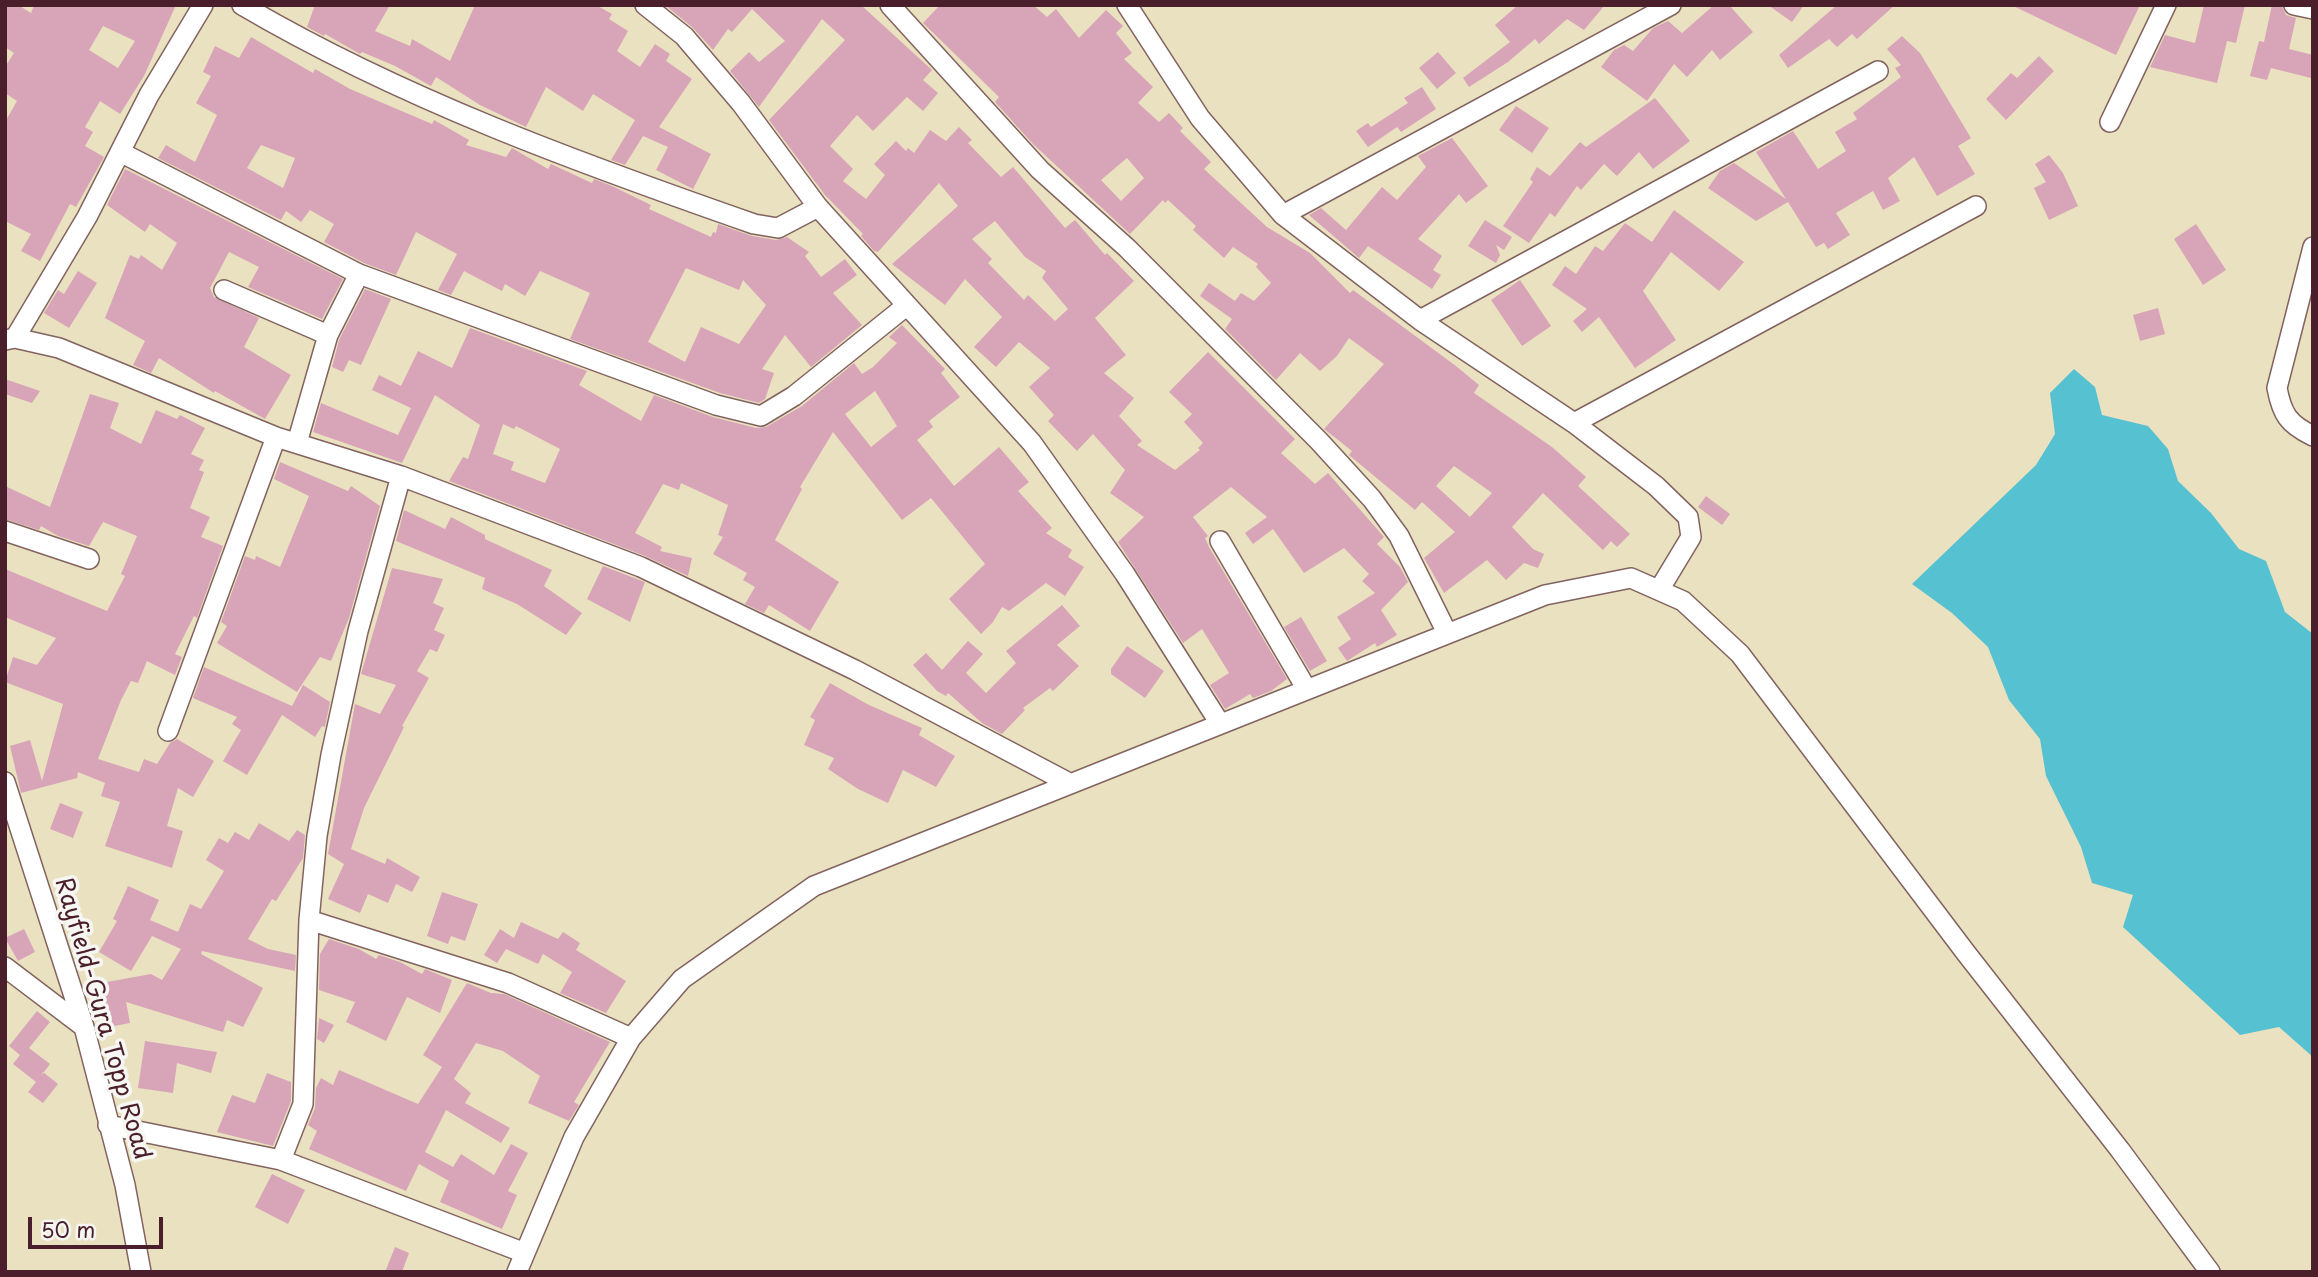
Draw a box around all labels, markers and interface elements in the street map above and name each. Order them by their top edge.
street label: Rayfield-Gura Topp Road [48,875,156,1163]
scale bar [32,1204,166,1248]
text: 50 m [41,1213,95,1245]

